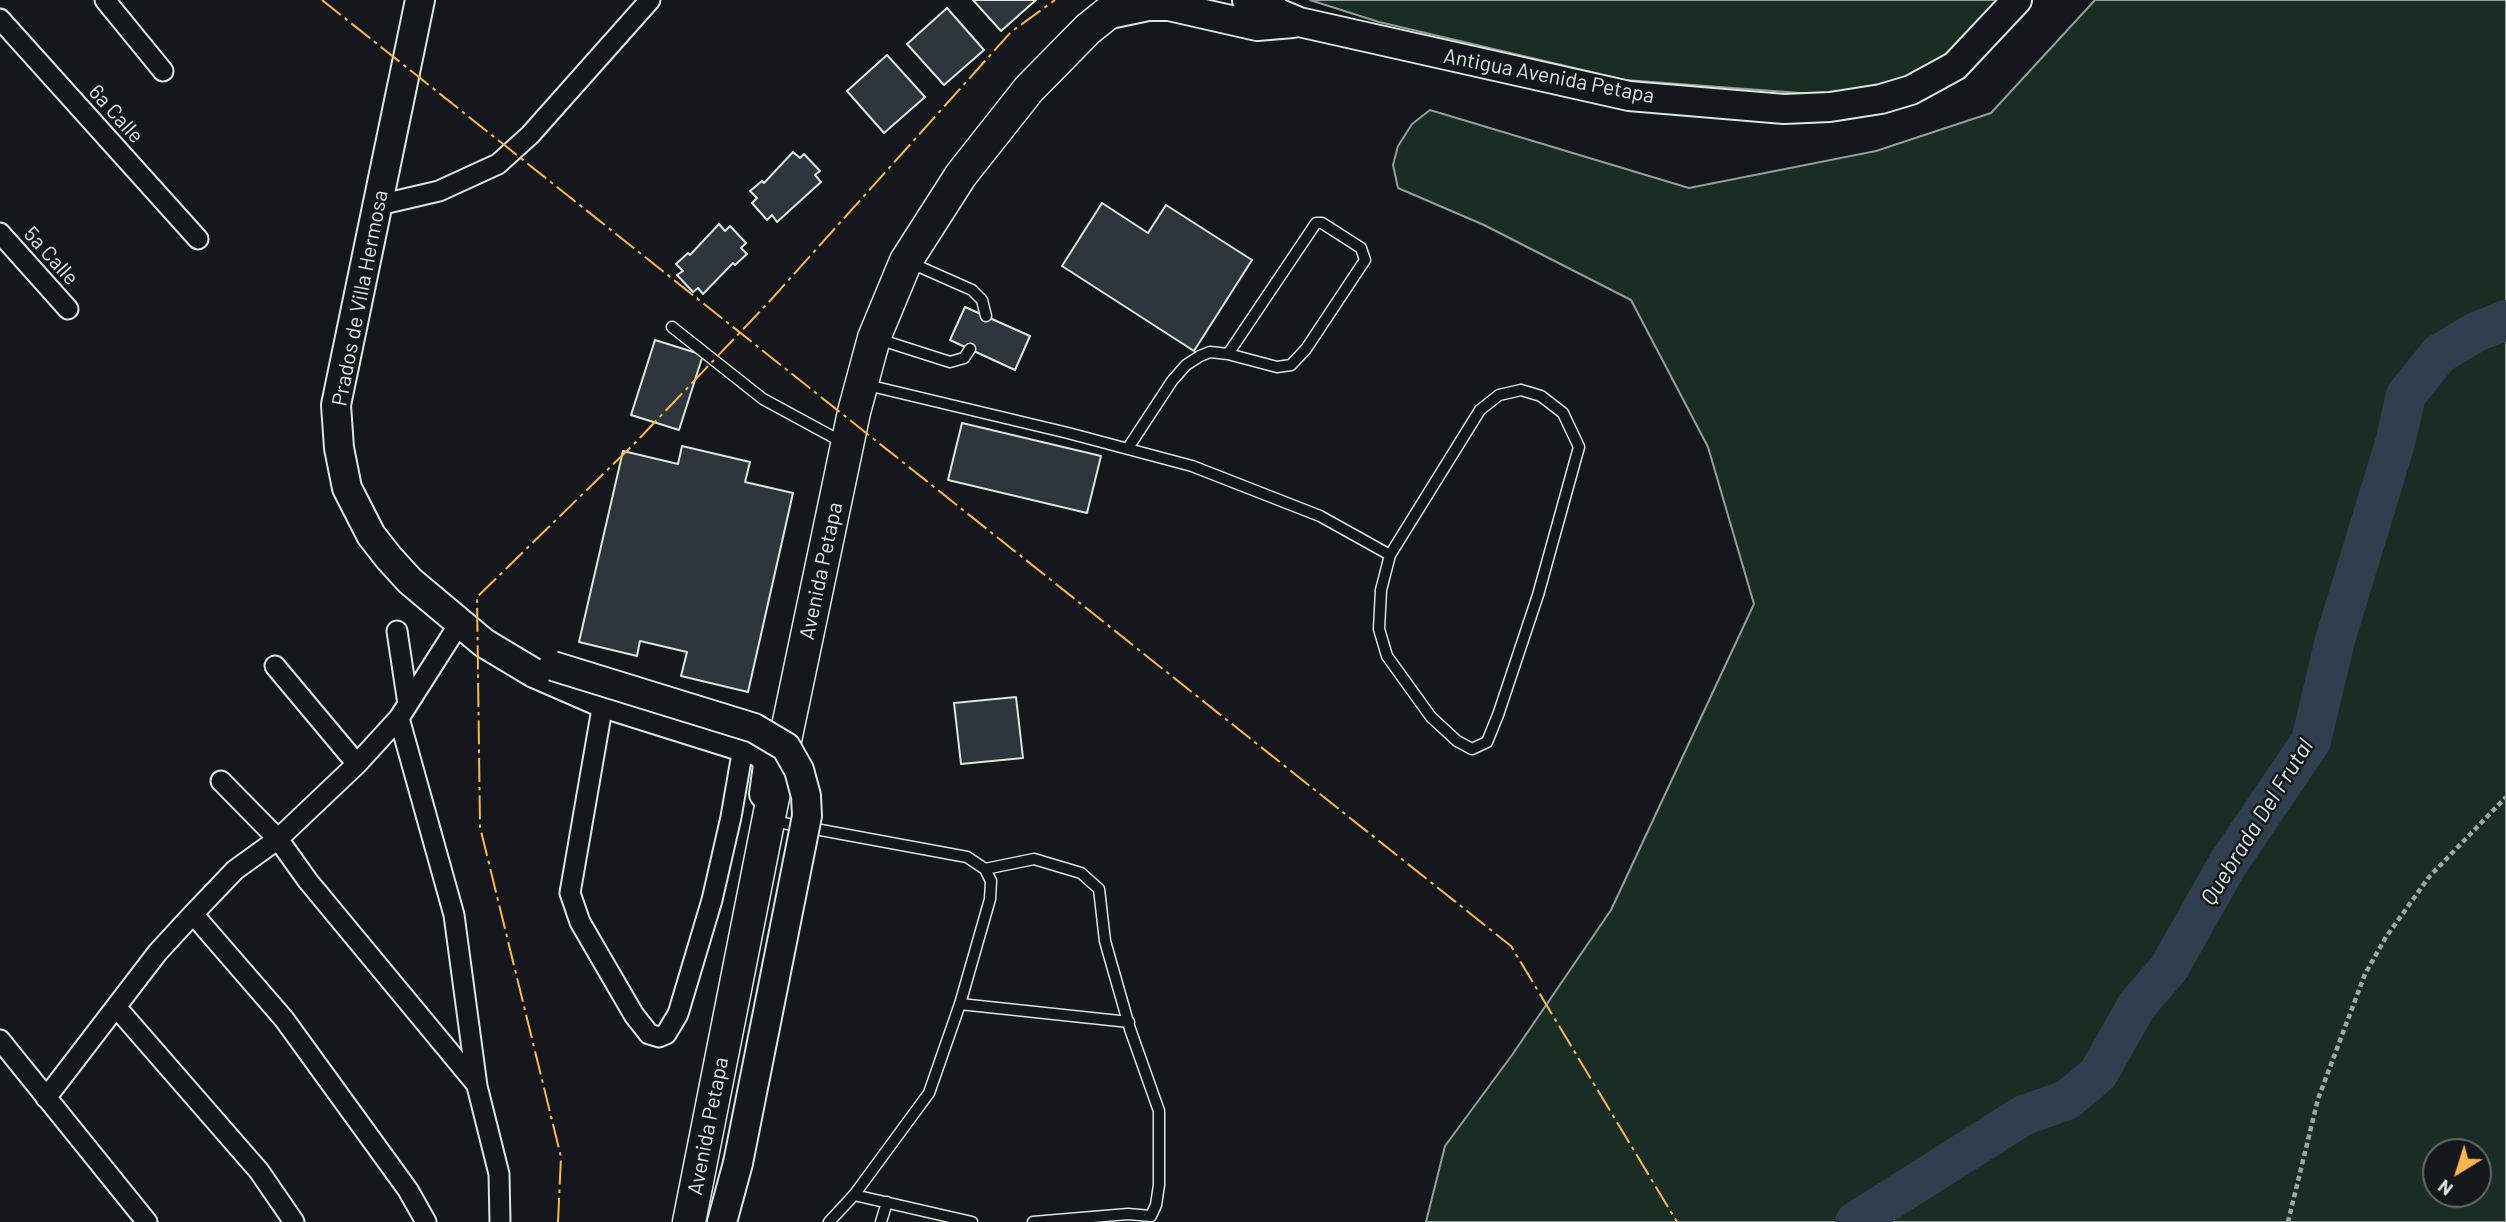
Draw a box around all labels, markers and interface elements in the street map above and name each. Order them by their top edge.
street label: Antigua Avenida Petapa [1441,43,1657,109]
street label: 6a Calle [83,80,149,148]
street label: Prados de Villa Hermosa [327,188,393,408]
street label: 5a Calle [18,222,84,290]
street label: Avenida Petapa [794,500,848,642]
water label: Quebrada Del Frutal [2195,734,2319,910]
street label: Avenida Petapa [682,1055,734,1197]
north arrow [2422,1138,2492,1208]
text: N [2433,1175,2457,1201]

